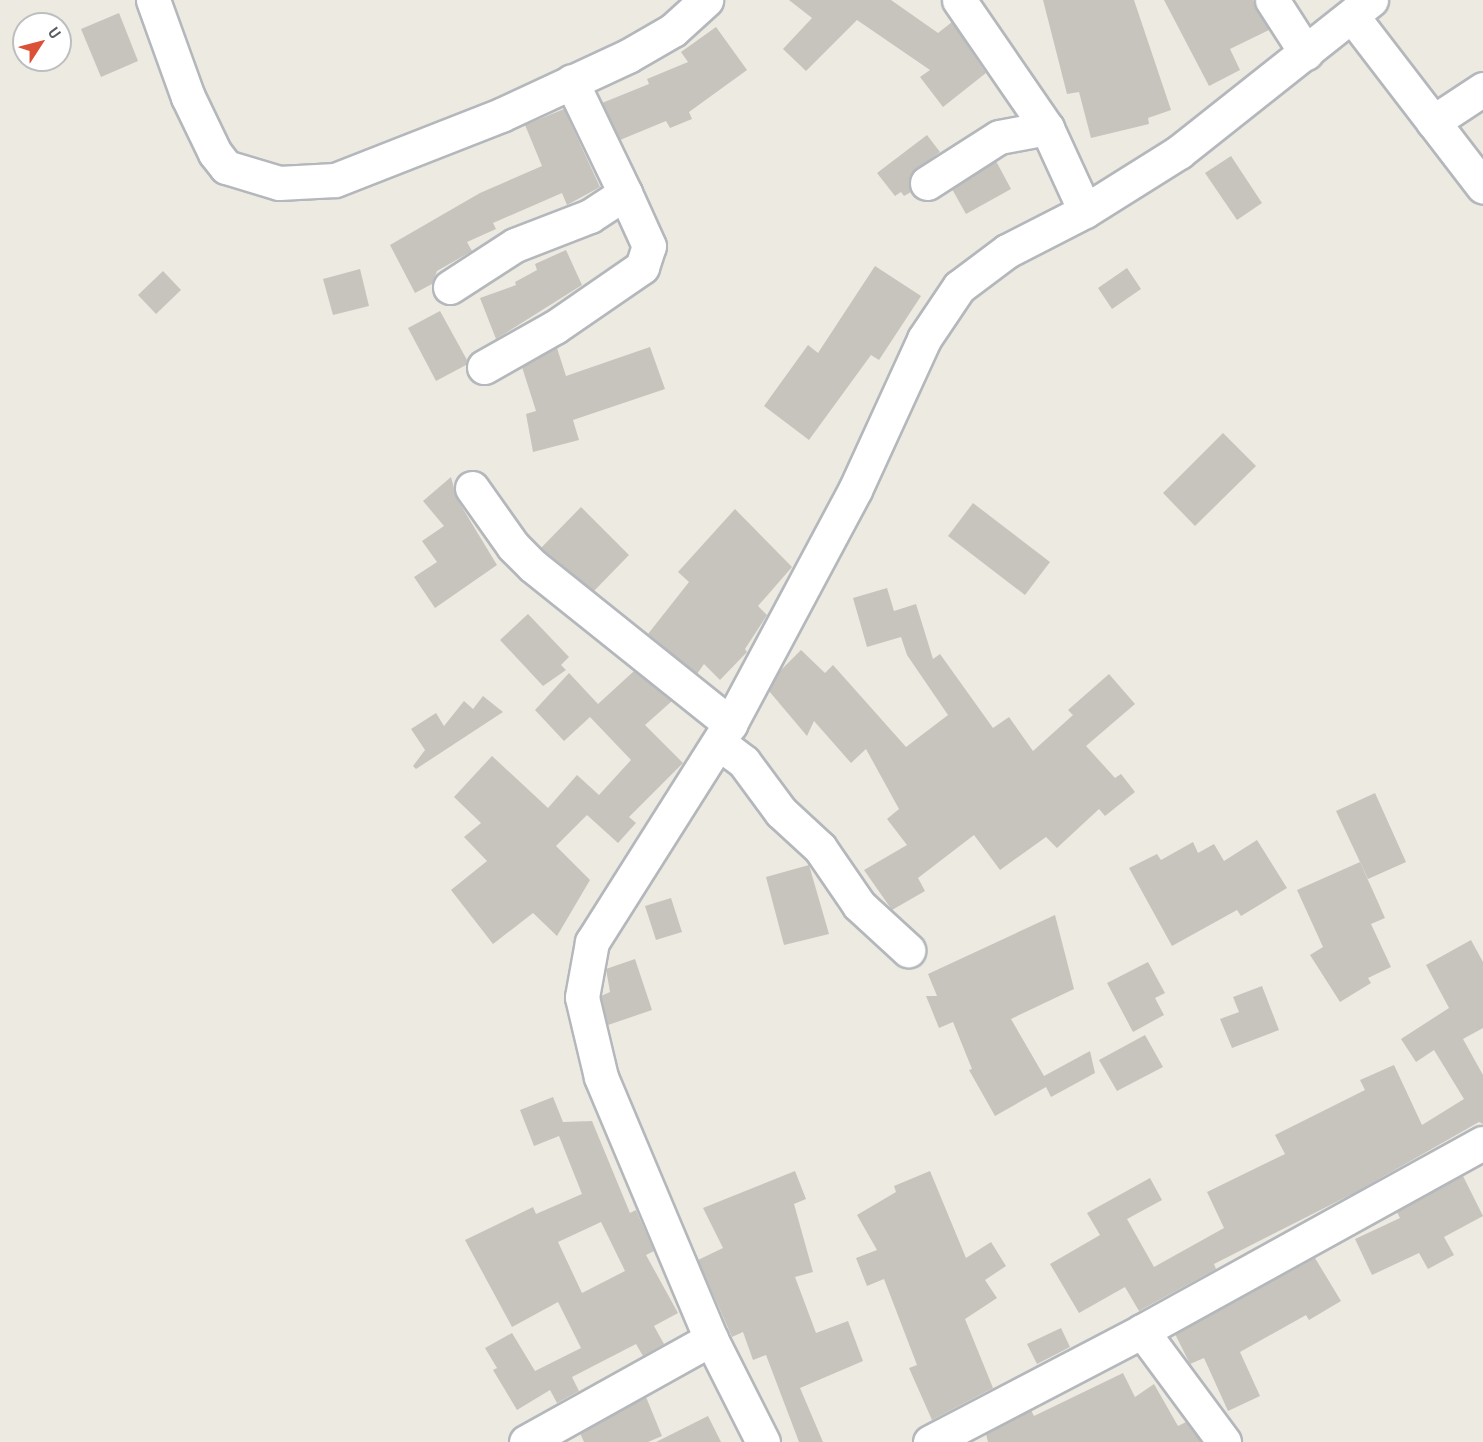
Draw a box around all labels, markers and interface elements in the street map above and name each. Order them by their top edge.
north arrow [12,12,72,72]
text: U [43,22,67,43]

